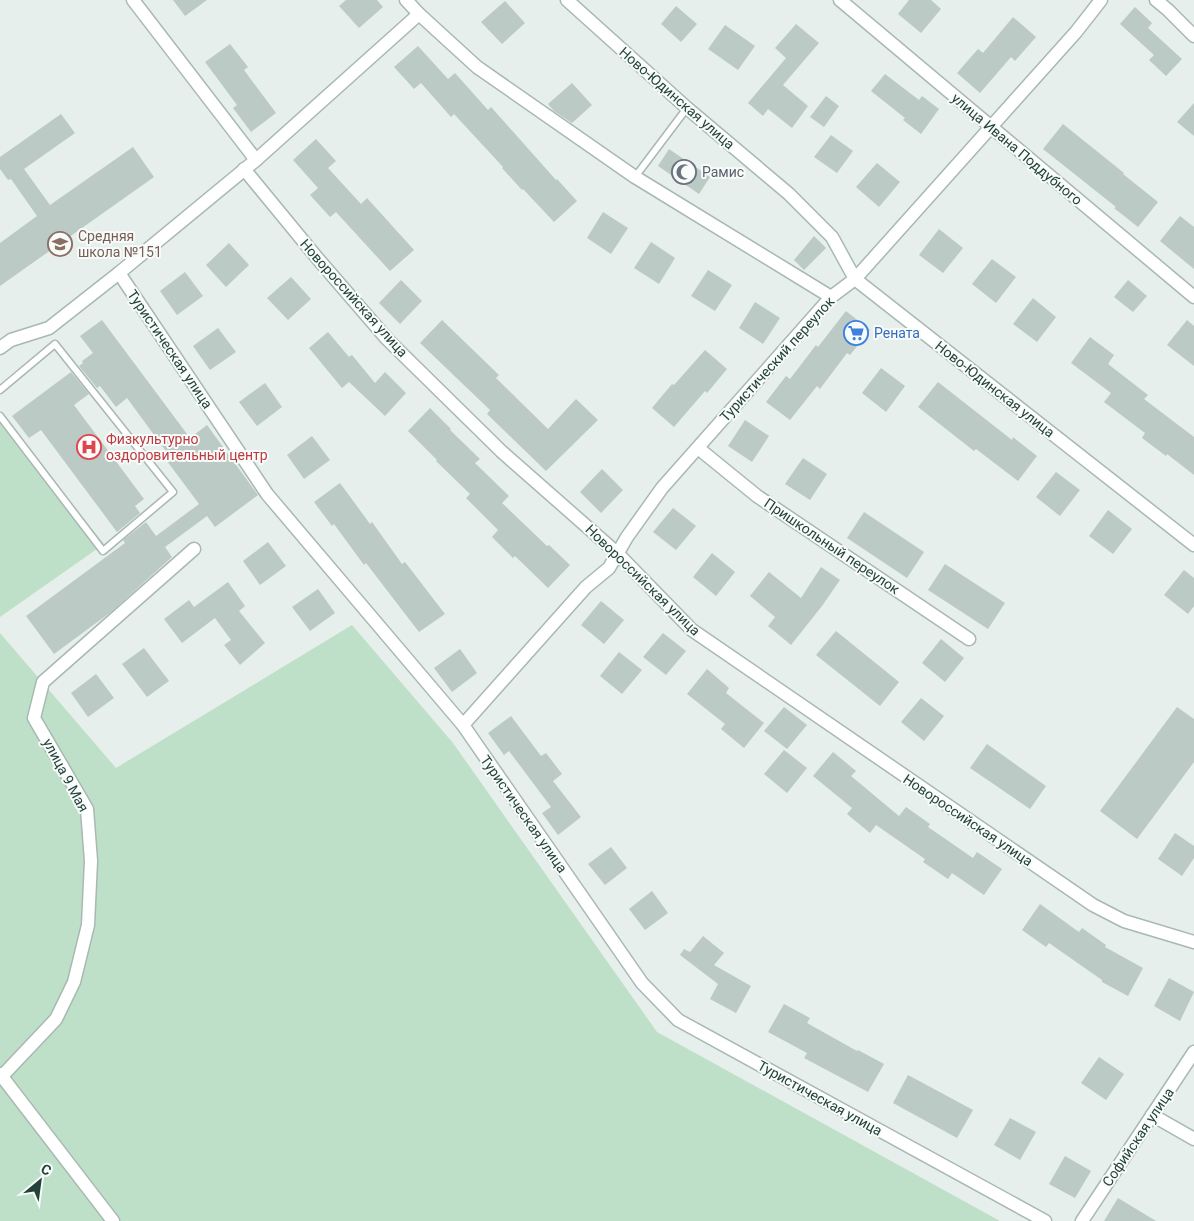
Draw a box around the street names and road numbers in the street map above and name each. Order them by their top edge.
street label: Ново-Юдинская улица [616,44,738,152]
street label: улица Ивана Поддубного [949,90,1085,208]
street label: Новороссийская улица [297,236,411,360]
street label: Туристическая улица [124,287,216,411]
street label: Туристический переулок [717,293,838,425]
street label: Ново-Юдинская улица [932,337,1058,441]
street label: Пришкольный переулок [761,495,903,597]
street label: Новороссийская улица [583,521,703,639]
street label: улица 9 Мая [40,736,92,814]
street label: Туристическая улица [477,752,571,876]
street label: Новороссийская улица [900,771,1036,869]
street label: Туристическая улица [755,1057,885,1139]
street label: Софийская улица [1099,1085,1177,1189]

